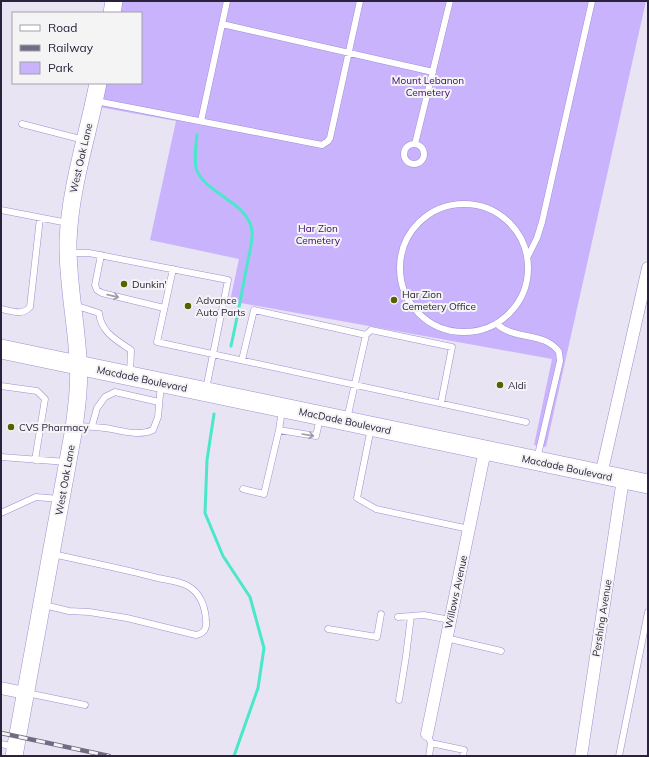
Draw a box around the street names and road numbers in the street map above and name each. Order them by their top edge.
street label: West Oak Lane [67,122,95,194]
street label: Macdade Boulevard [96,363,188,395]
street label: MacDade Boulevard [298,405,392,437]
street label: West Oak Lane [52,444,78,516]
street label: Macdade Boulevard [521,452,613,484]
street label: Willows Avenue [442,554,470,630]
street label: Pershing Avenue [589,579,615,657]

